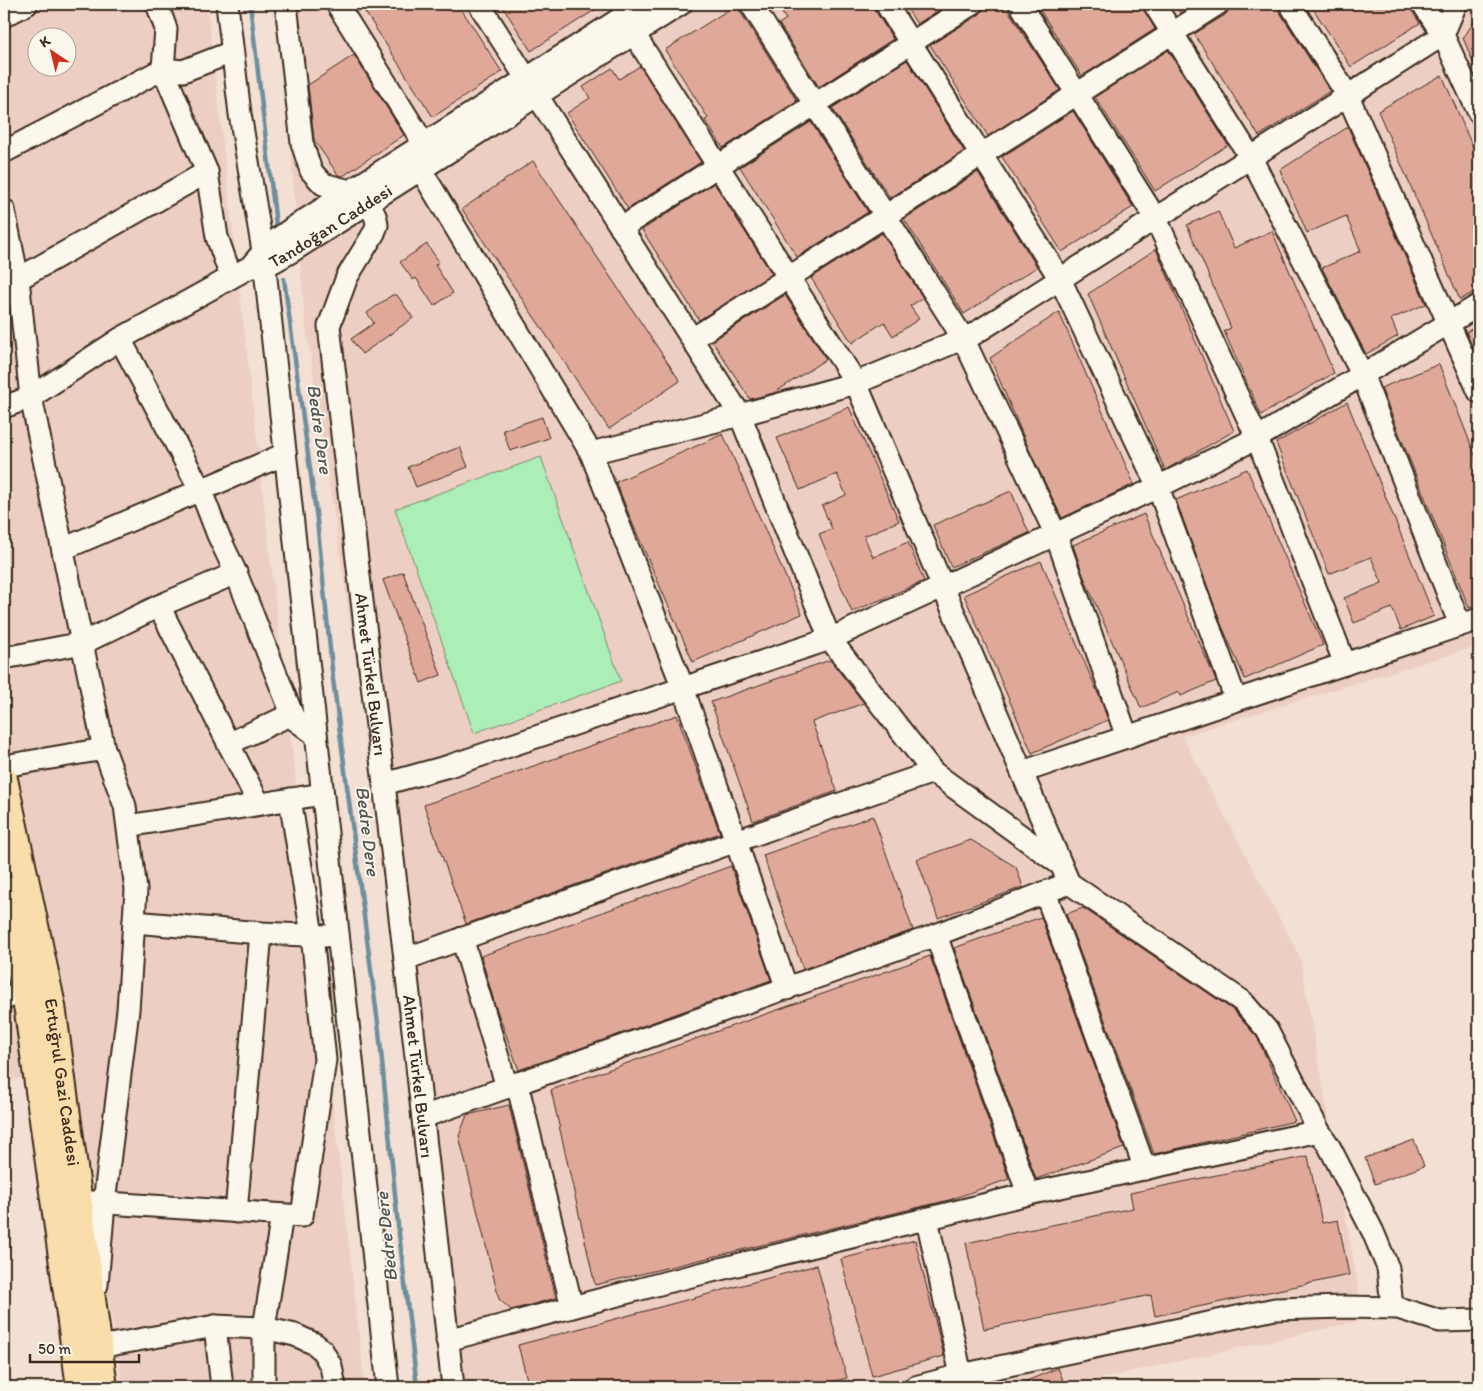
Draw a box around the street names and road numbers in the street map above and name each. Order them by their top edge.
street label: Tandoğan Caddesi [265,179,396,273]
street label: Ahmet Türkel Bulvarı [350,591,391,757]
street label: Ahmet Türkel Bulvarı [398,994,438,1159]
street label: Ertuğrul Gazi Caddesi [40,996,85,1168]

